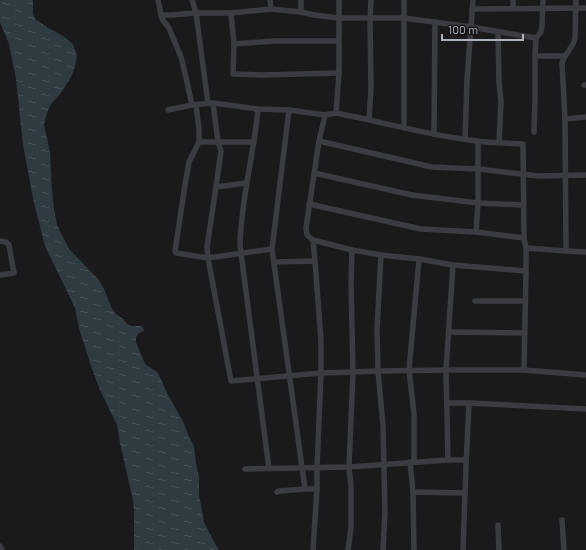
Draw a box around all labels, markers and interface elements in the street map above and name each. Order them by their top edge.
scale bar [442,16,523,42]
text: 100 m [448,22,478,36]

